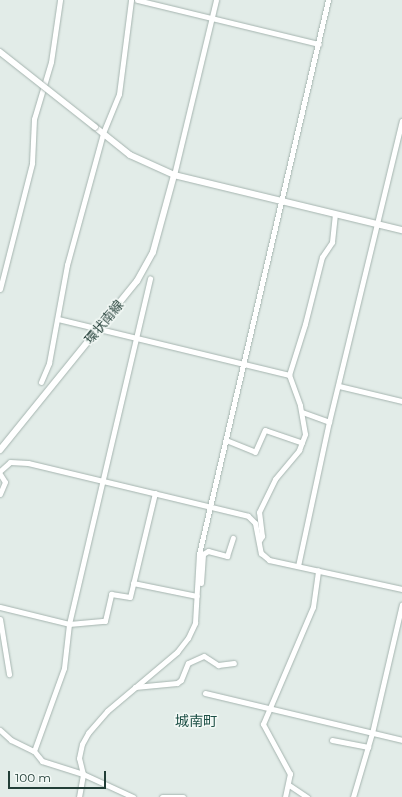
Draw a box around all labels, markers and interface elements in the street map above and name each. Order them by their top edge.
street label: 環状南線 [81,297,127,347]
district label: 城南町 [175,713,217,729]
scale bar [10,763,108,789]
text: 100 m [15,770,51,785]

